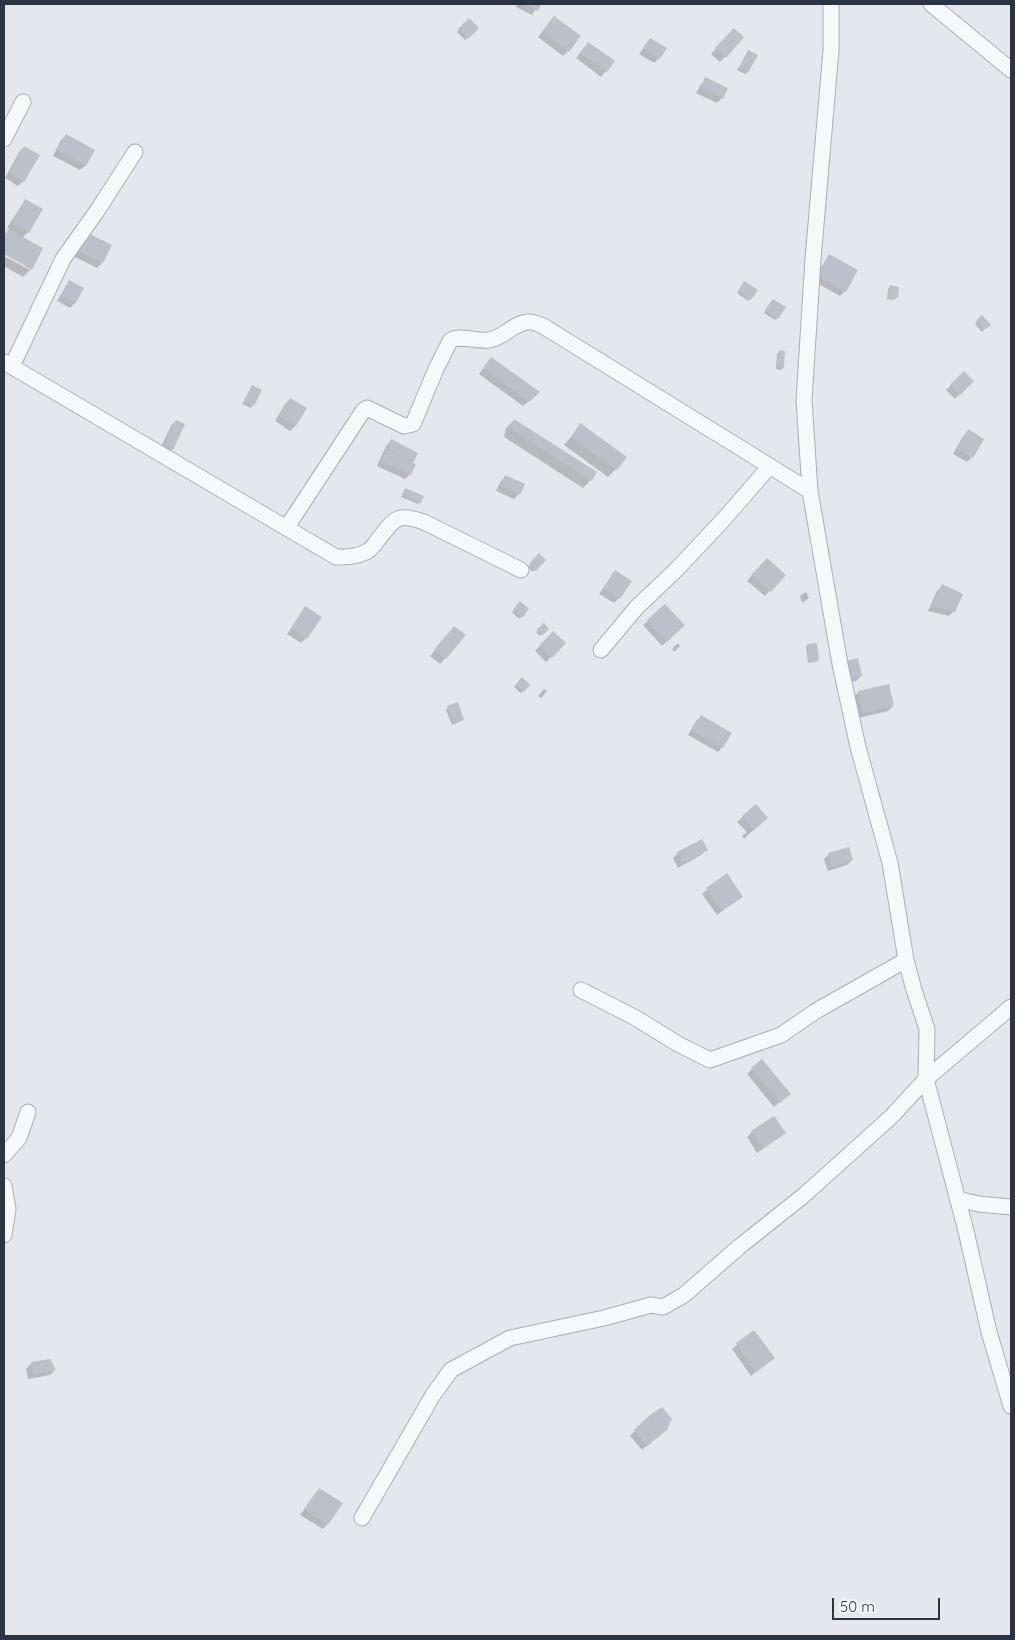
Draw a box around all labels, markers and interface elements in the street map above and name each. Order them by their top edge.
scale bar [835,1588,942,1620]
text: 50 m [840,1597,875,1616]

